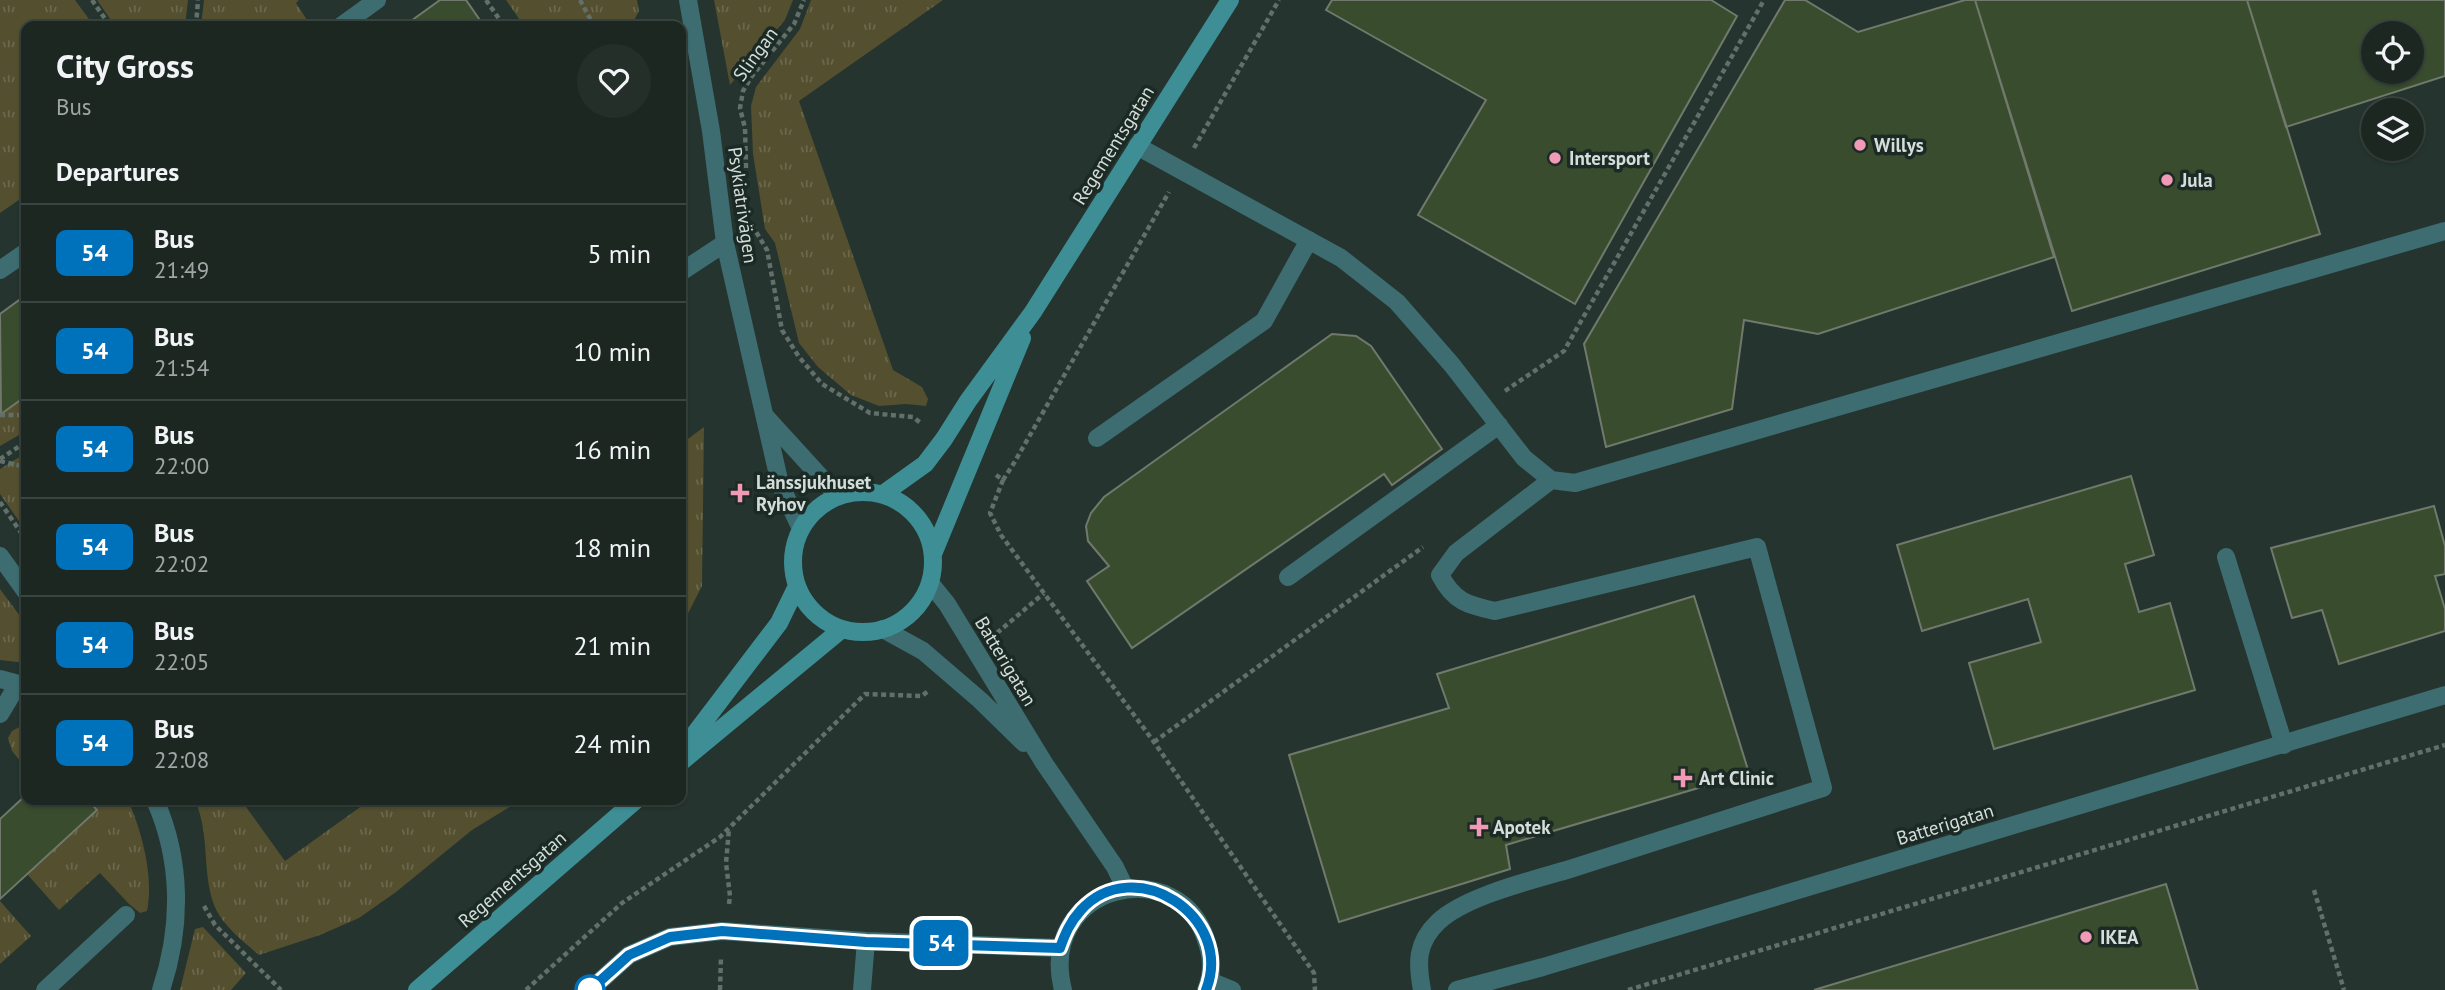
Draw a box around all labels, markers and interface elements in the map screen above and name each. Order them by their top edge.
map controls [2361,21,2424,161]
button: locate [2361,21,2424,84]
street label: Slingan [727,22,783,86]
text: City Gross [56,44,194,87]
button: heart [577,44,651,118]
street label: Regementsgatan [1067,81,1159,209]
text: Bus [56,92,92,121]
button: layers [2361,98,2424,161]
place label: Willys [1874,133,1924,157]
marker: Willys [1852,137,1868,153]
street label: Psykiatrivägen [723,145,763,265]
place label: Intersport [1569,146,1650,170]
marker: Intersport [1547,150,1563,166]
text: Departures [56,155,179,188]
place label: Jula [2180,168,2213,192]
marker: Jula [2159,172,2175,188]
text: Bus [154,222,194,255]
text: 54 [81,237,108,268]
text: 5 min [588,237,651,270]
text: 21:49 [154,255,209,284]
text: Bus [154,320,194,353]
text: 54 [81,335,108,366]
text: 10 min [573,335,651,368]
text: 21:54 [154,353,209,382]
text: Bus [154,418,194,451]
text: 54 [81,433,108,464]
text: 16 min [573,433,651,466]
text: 22:00 [154,451,209,480]
place label: Länssjukhuset Ryhov [756,470,872,516]
marker: Länssjukhuset Ryhov [730,483,750,503]
text: Bus [154,516,194,549]
text: 54 [81,531,108,562]
text: 18 min [573,531,651,564]
text: 22:02 [154,549,209,578]
street label: Batterigatan [970,612,1042,710]
text: Bus [154,614,194,647]
text: 54 [81,629,108,660]
text: 21 min [573,629,651,662]
text: 22:05 [154,647,209,676]
text: Bus [154,712,194,745]
text: 54 [81,727,108,758]
text: 24 min [573,727,651,760]
text: 22:08 [154,745,209,774]
place label: Art Clinic [1699,766,1774,790]
marker: Art Clinic [1673,768,1693,788]
street label: Batterigatan [1894,798,1996,850]
place label: Apotek [1493,815,1551,839]
marker: Apotek [1471,819,1487,835]
street label: Regementsgatan [453,825,571,933]
line badge: 54 [909,920,972,966]
place label: IKEA [2100,925,2139,949]
text: 54 [927,927,955,958]
marker: IKEA [2078,929,2094,945]
unlabelled marker [575,975,605,990]

